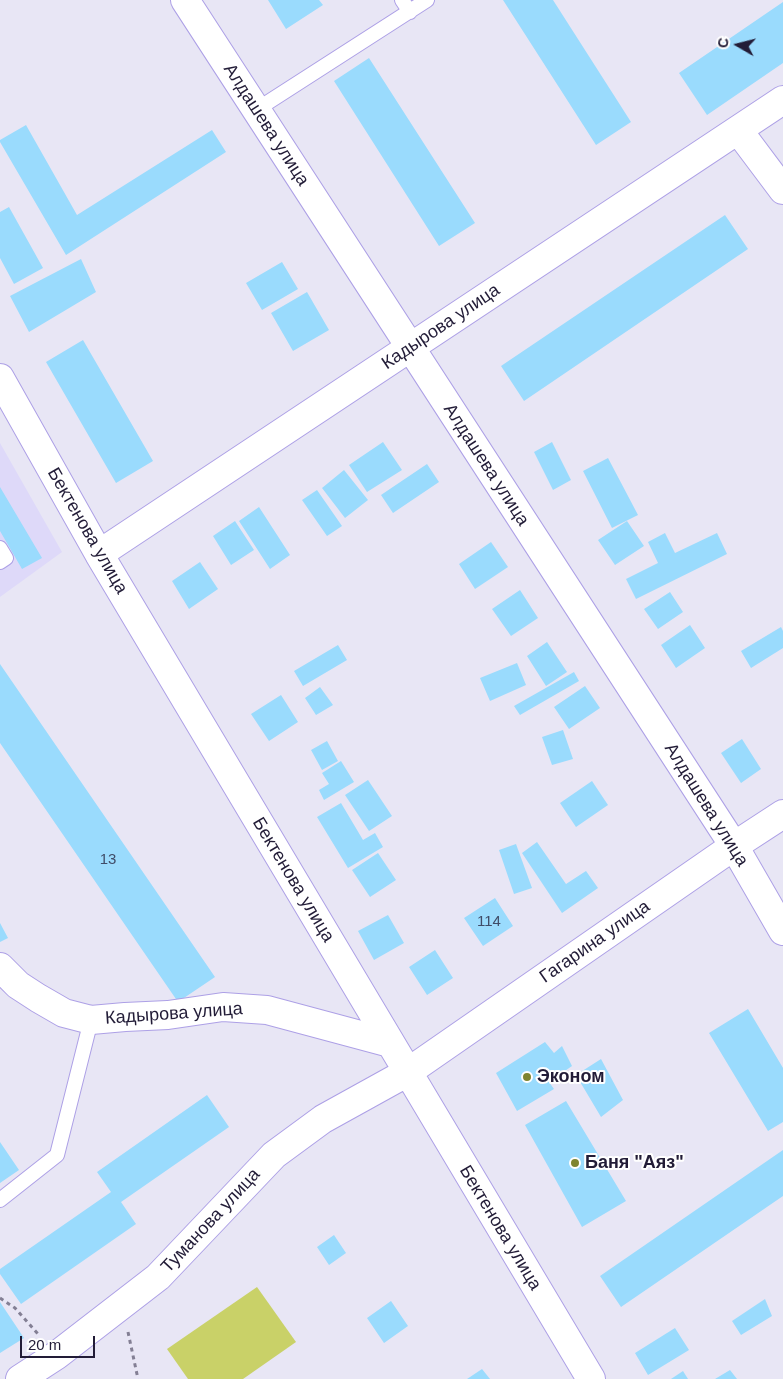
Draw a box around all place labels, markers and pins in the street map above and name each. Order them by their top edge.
place label: Эконом [537,1066,605,1088]
marker: Эконом [521,1071,533,1083]
place label: Баня "Аяз" [585,1152,684,1174]
marker: Баня "Аяз" [569,1157,581,1169]

